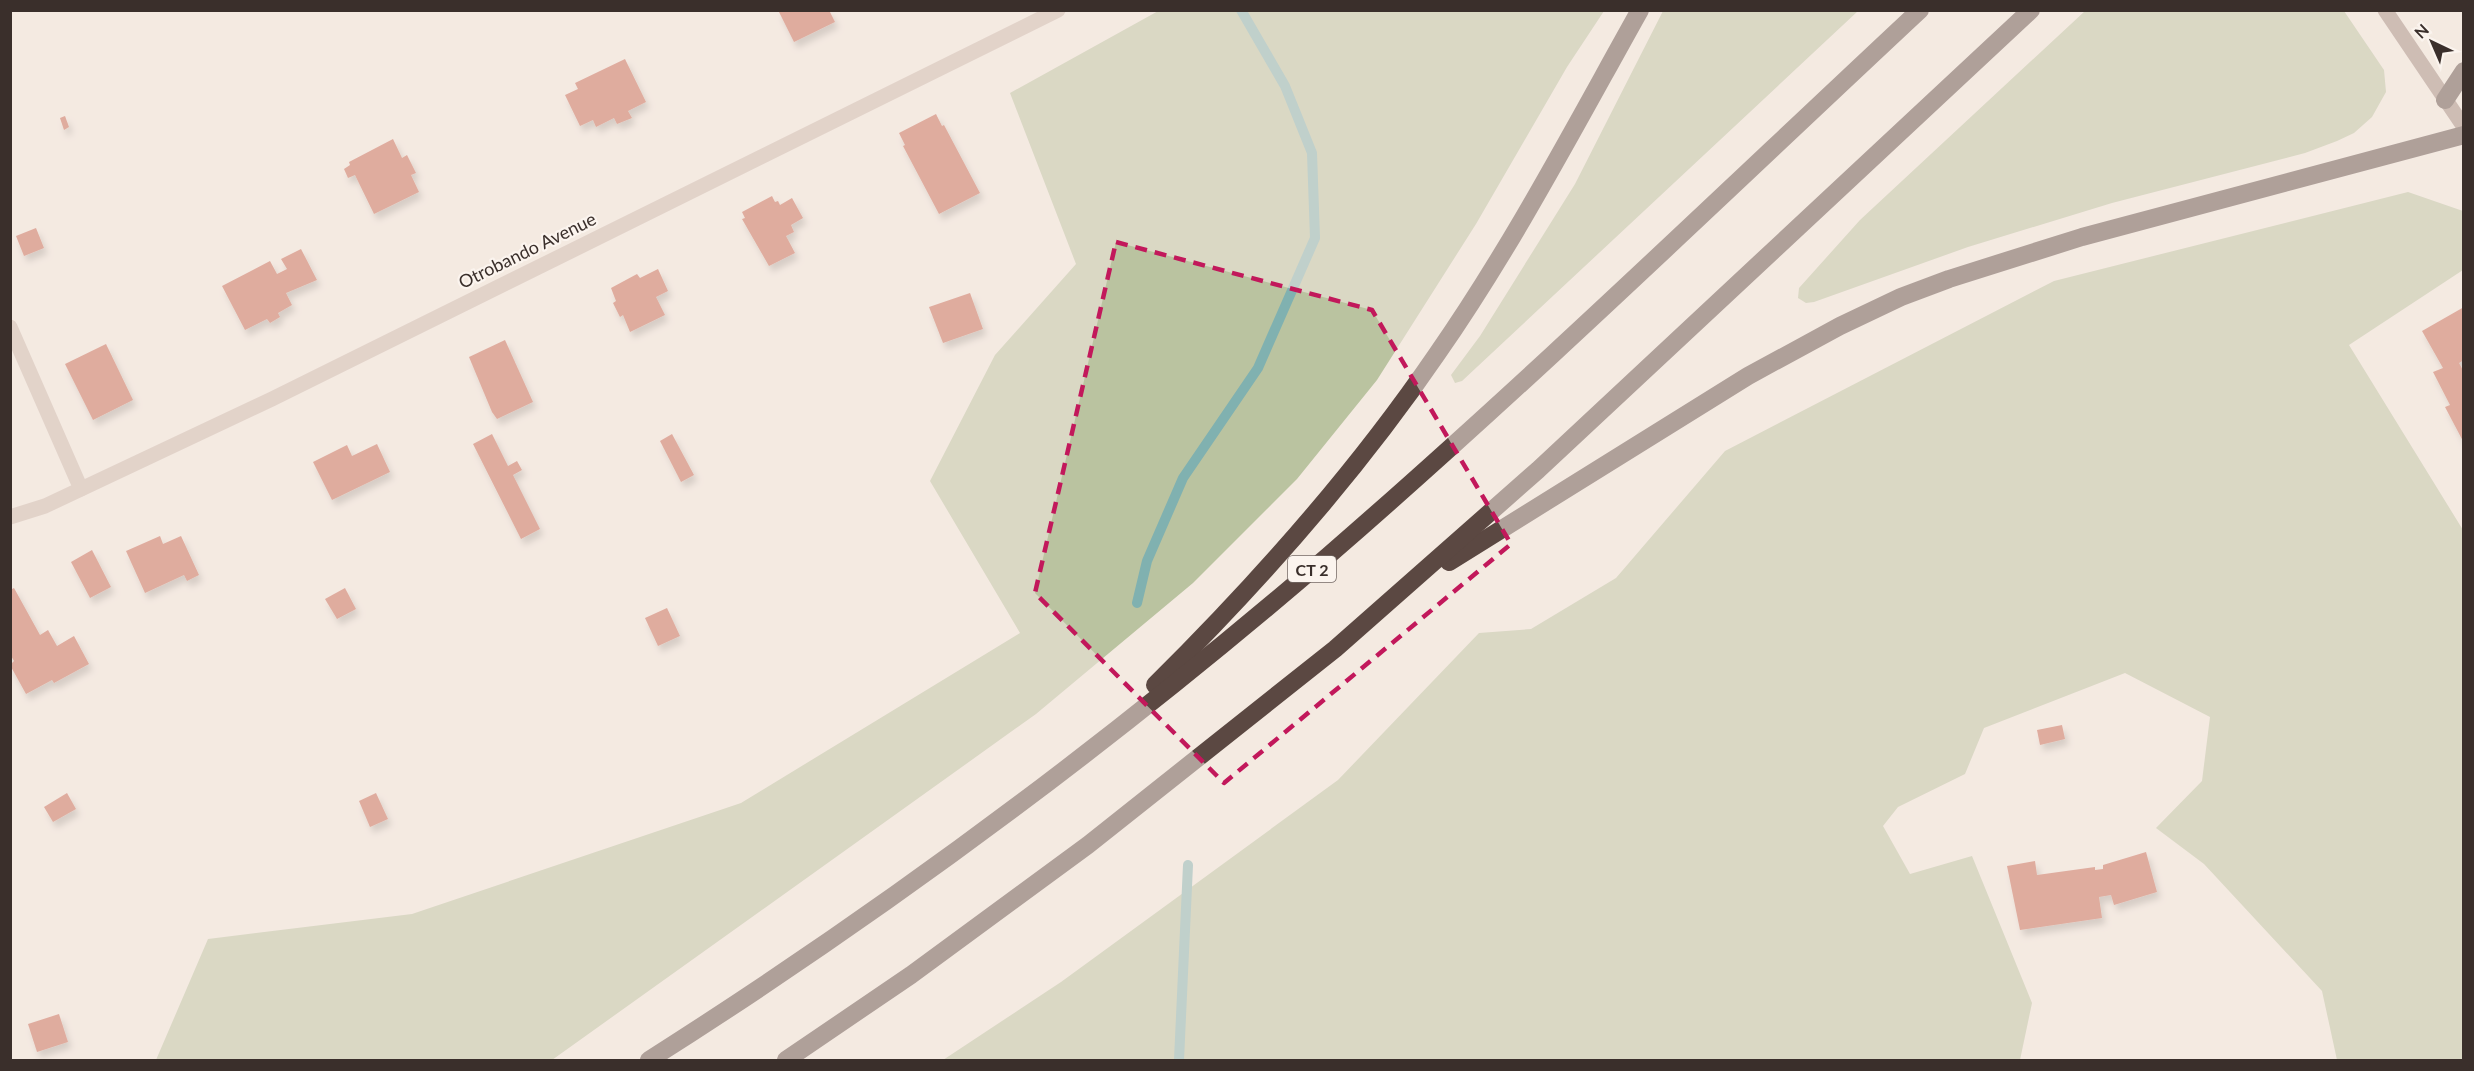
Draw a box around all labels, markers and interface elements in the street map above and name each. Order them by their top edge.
north arrow [2402,12,2462,72]
text: N [2410,20,2432,42]
street label: Otrobando Avenue [455,207,599,293]
road number: CT 2 [1288,556,1336,582]

